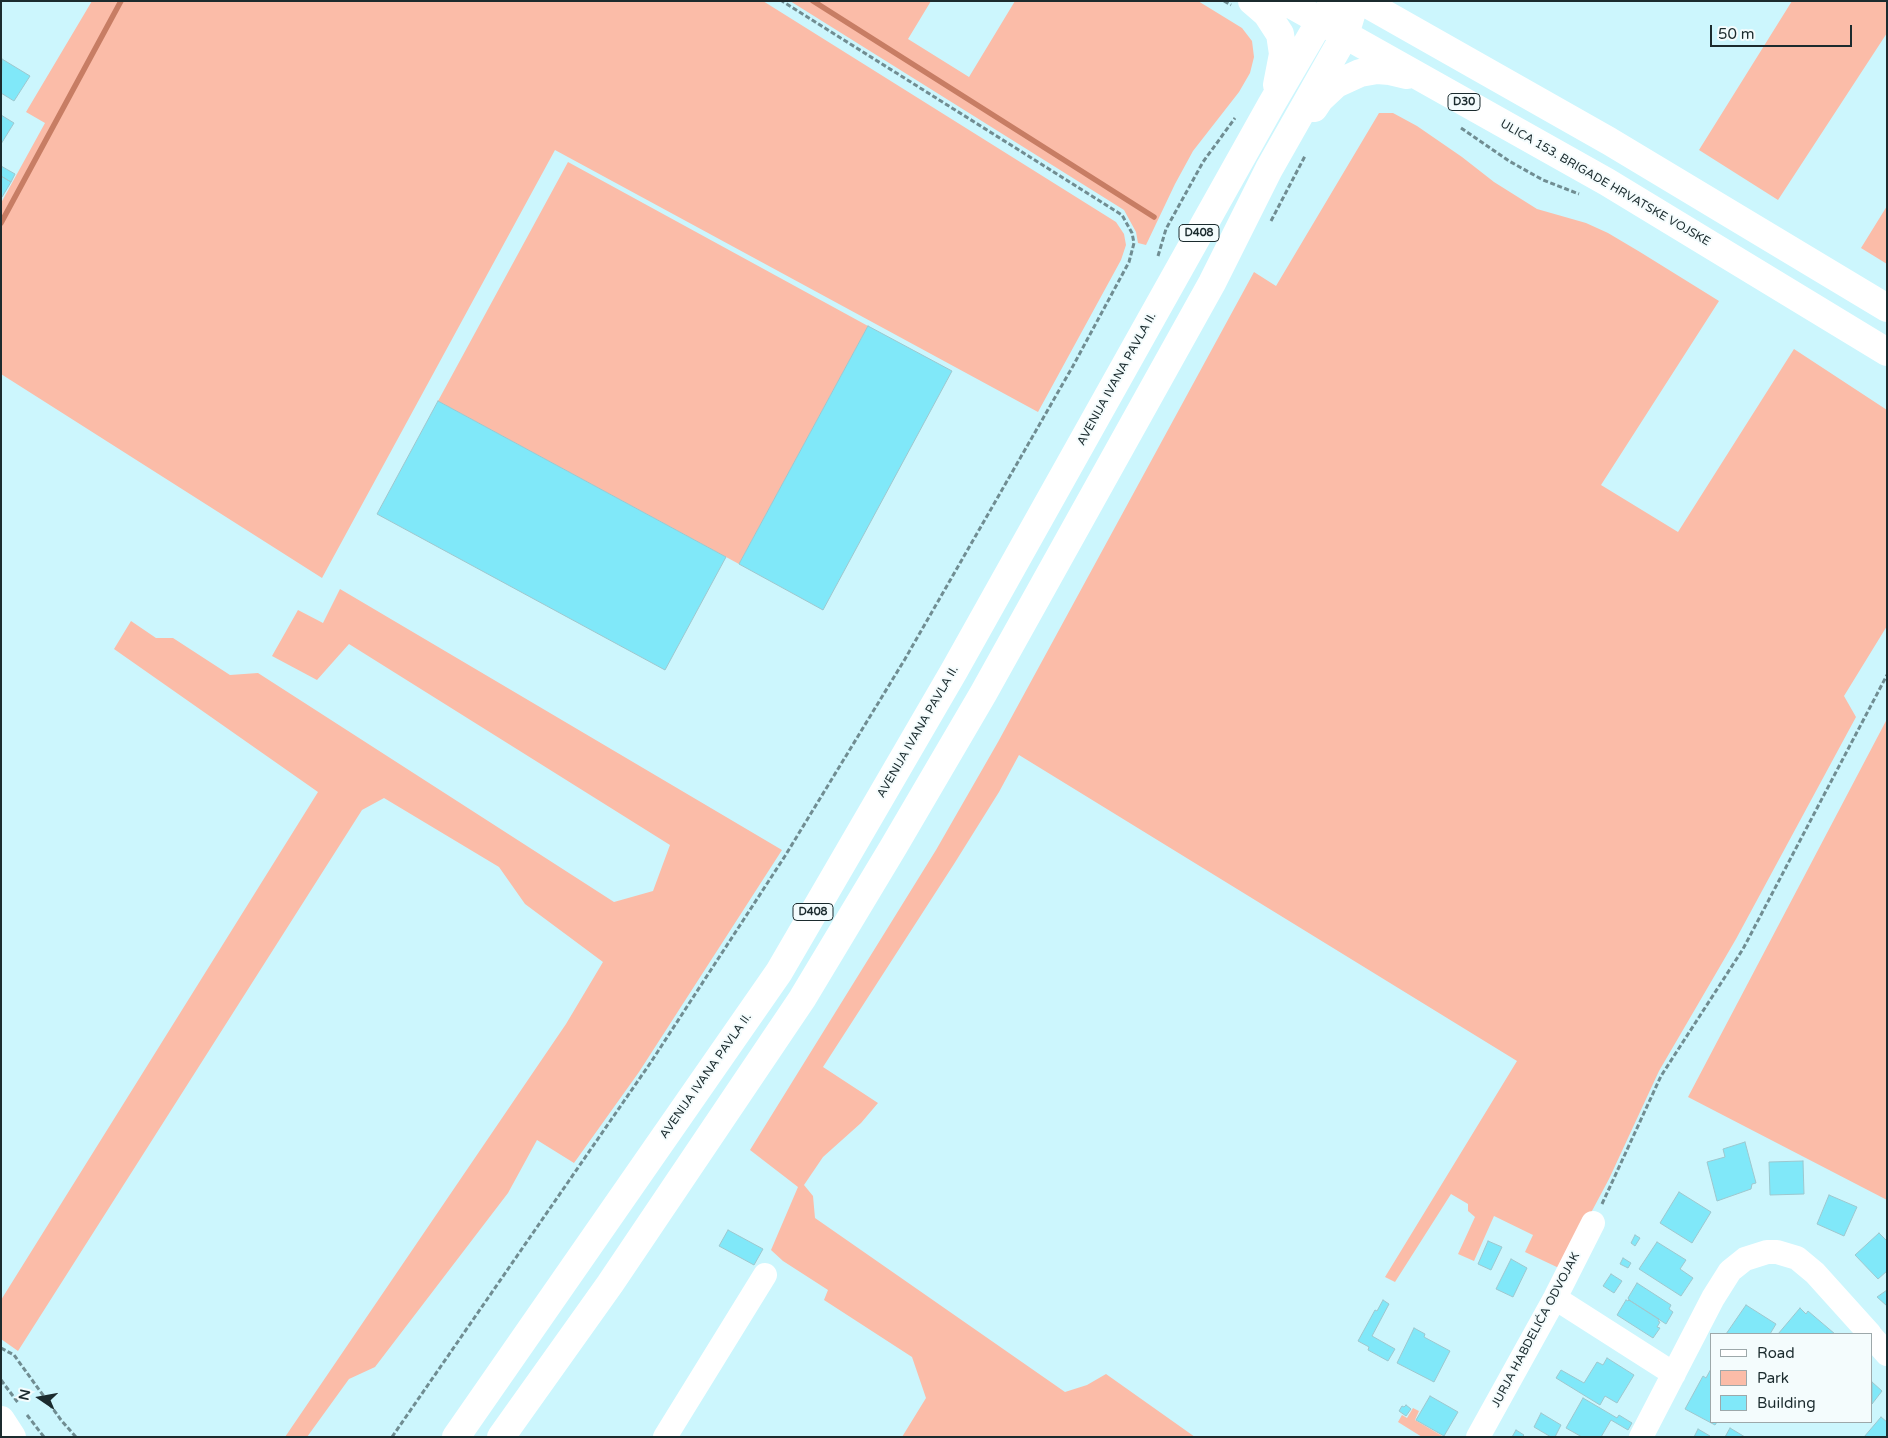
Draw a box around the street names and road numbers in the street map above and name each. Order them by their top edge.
road number: D30 [1448,94,1480,110]
street label: ULICA 153. BRIGADE HRVATSKE VOJSKE [1497,117,1713,249]
road number: D408 [1179,224,1219,242]
street label: AVENIJA IVANA PAVLA II. [1074,310,1160,448]
street label: AVENIJA IVANA PAVLA II. [874,663,962,801]
road number: D408 [793,904,833,920]
street label: AVENIJA IVANA PAVLA II. [657,1010,755,1142]
street label: JURJA HABDELIĆA ODVOJAK [1489,1250,1583,1410]

